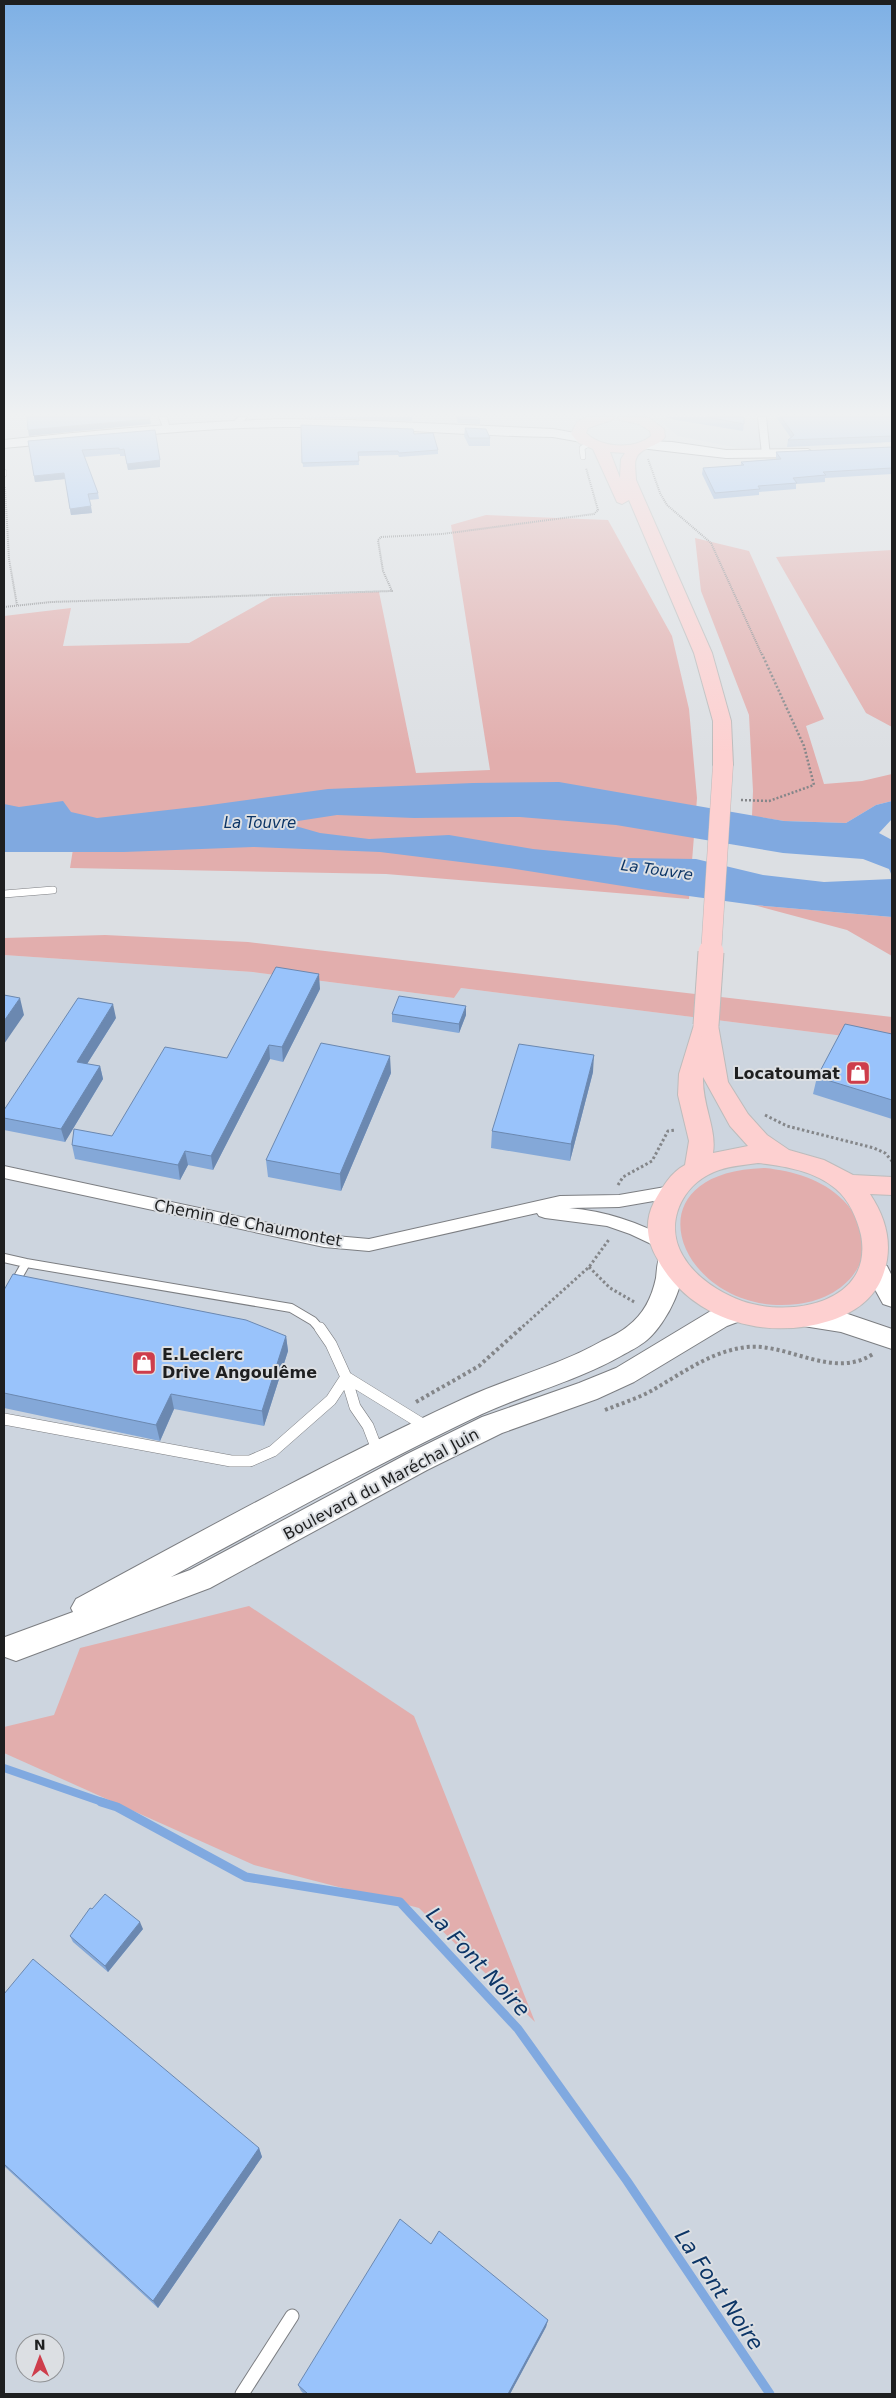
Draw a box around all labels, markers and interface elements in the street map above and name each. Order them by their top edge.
water label: La Touvre [224,814,296,832]
water label: La Touvre [620,856,694,884]
shop icon: Locatoumat [845,1060,871,1086]
place label: Locatoumat [733,1064,840,1083]
street label: Chemin de Chaumontet [153,1195,343,1251]
place label: E.Leclerc Drive Angoulême [162,1345,317,1382]
shop icon: E.Leclerc Drive Angoulême [131,1350,157,1376]
street label: Boulevard du Maréchal Juin [280,1424,482,1544]
water label: La Font Noire [421,1902,535,2022]
water label: La Font Noire [670,2225,768,2355]
north arrow [15,2333,65,2383]
text: N [34,2337,46,2353]

